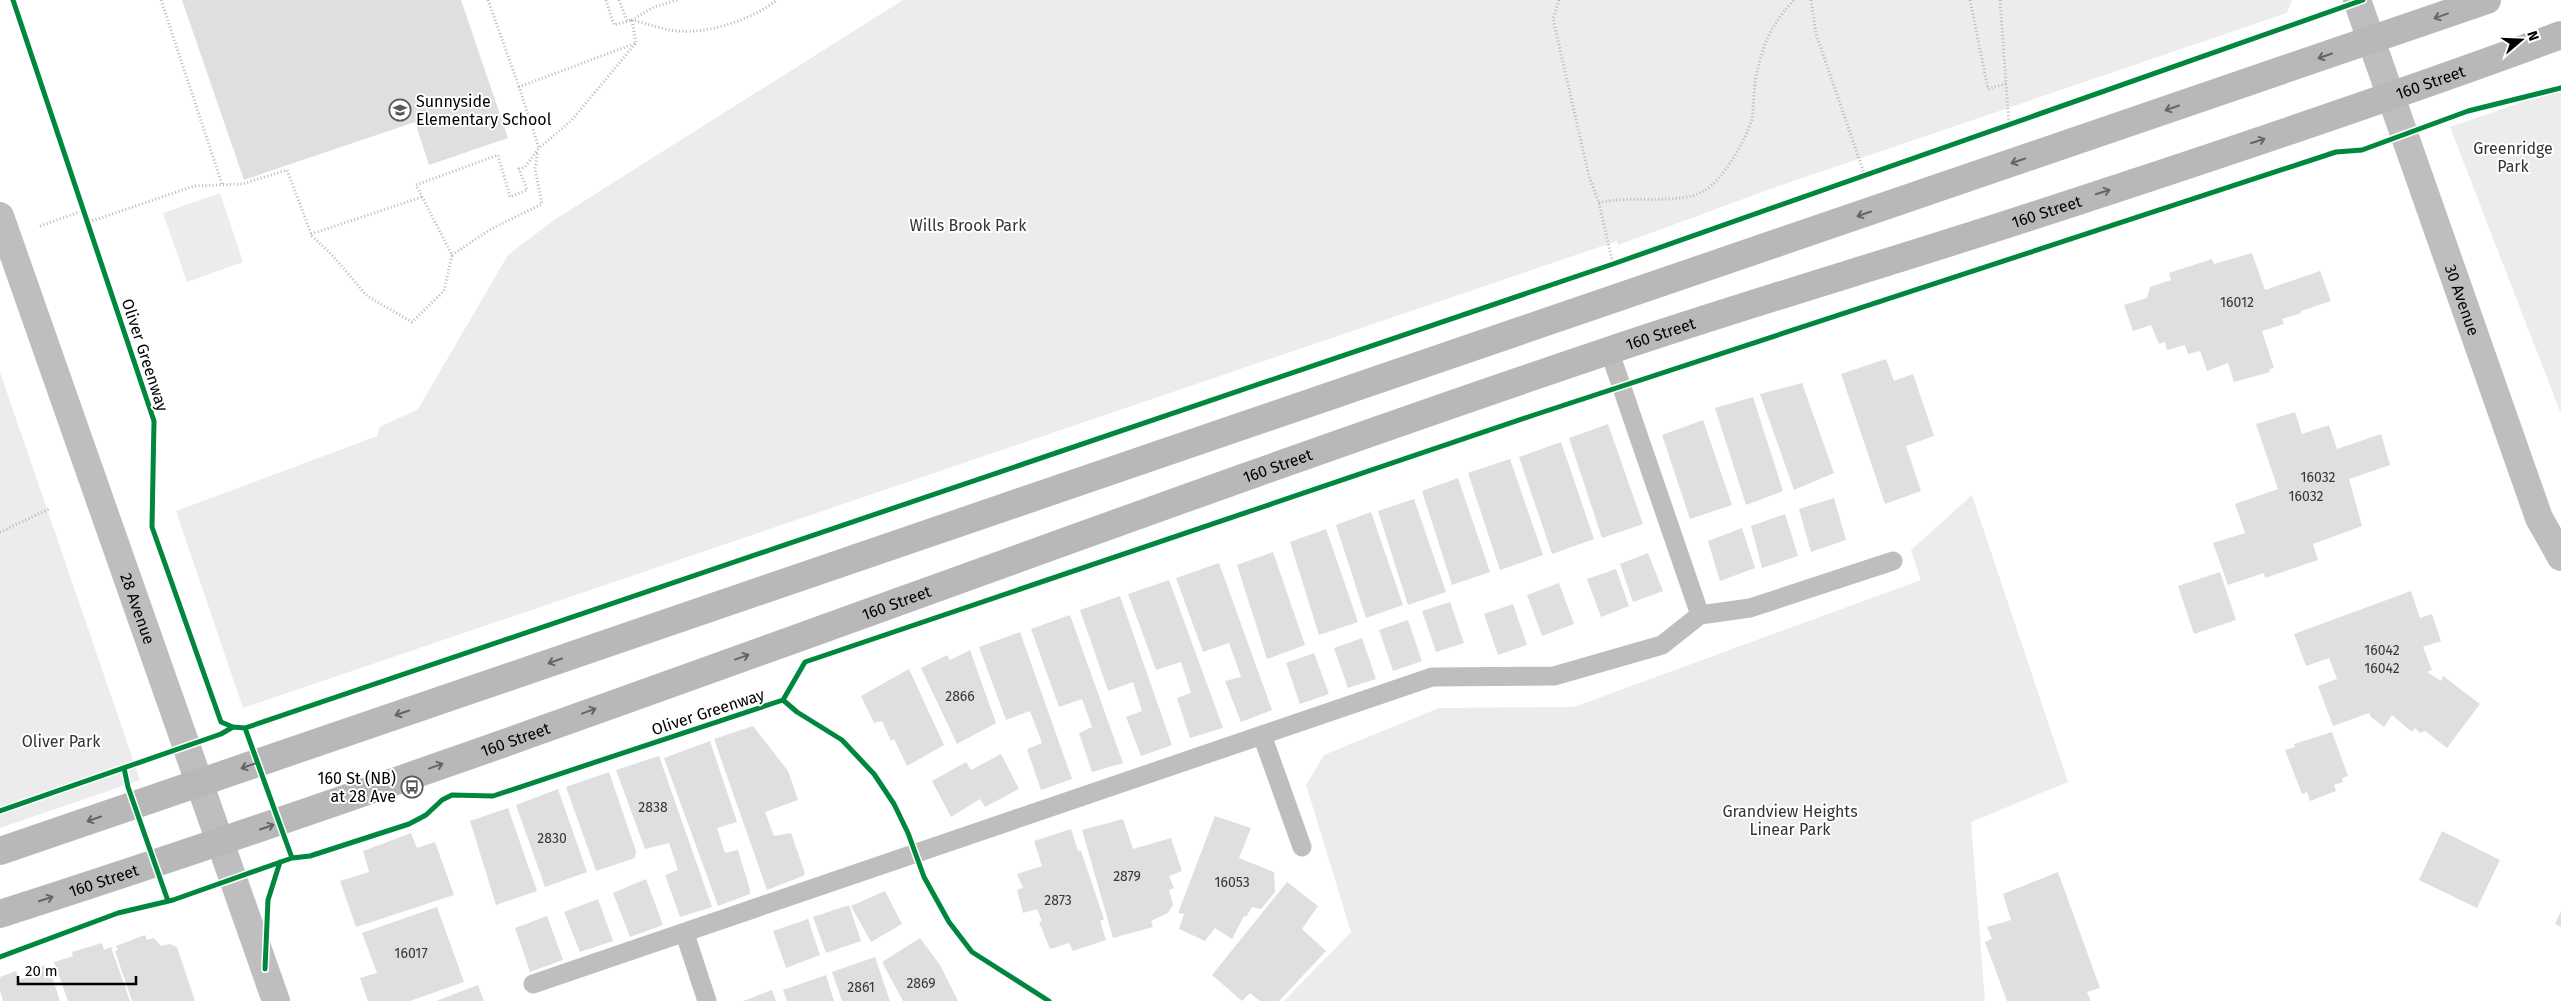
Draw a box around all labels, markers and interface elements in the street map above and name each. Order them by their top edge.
one-way arrow [2434,12,2449,21]
north arrow [2496,15,2546,65]
text: N [2523,29,2542,43]
one-way arrow [2318,52,2334,61]
street label: 160 Street [2393,61,2468,103]
place label: Sunnyside Elementary School [416,92,552,129]
school or university icon: Sunnyside Elementary School [388,98,412,122]
one-way arrow [2164,104,2180,114]
one-way arrow [2249,136,2265,145]
park label: Greenridge Park [2473,139,2553,176]
one-way arrow [2011,157,2026,166]
one-way arrow [2095,187,2111,197]
street label: 160 Street [2009,191,2084,232]
one-way arrow [1856,209,1872,219]
park label: Wills Brook Park [910,216,1027,235]
street label: 30 Avenue [2441,262,2484,338]
house number: 16012 [2220,294,2254,311]
street label: Oliver Greenway [118,296,172,414]
street label: 160 Street [1623,313,1698,354]
street label: 160 Street [1240,444,1315,487]
house number: 16032 [2301,469,2336,486]
house number: 16032 [2289,488,2324,505]
street label: 28 Avenue [117,570,159,647]
street label: 160 Street [859,581,934,624]
house number: 16042 [2364,642,2400,659]
one-way arrow [734,652,749,661]
one-way arrow [548,657,564,666]
house number: 16042 [2364,660,2400,677]
street label: Oliver Greenway [649,685,767,739]
house number: 2866 [945,688,975,705]
one-way arrow [581,706,596,715]
one-way arrow [394,709,410,719]
street label: 160 Street [478,718,553,760]
park label: Oliver Park [22,732,101,751]
one-way arrow [428,761,443,770]
one-way arrow [241,762,256,771]
place label: 160 St (NB) at 28 Ave [318,769,396,806]
bus stop icon: 160 St (NB) at 28 Ave [400,775,424,799]
house number: 2838 [638,799,668,816]
park label: Grandview Heights Linear Park [1722,802,1858,839]
one-way arrow [86,814,102,824]
one-way arrow [258,822,274,832]
house number: 2830 [537,830,567,847]
street label: 160 Street [66,860,141,901]
house number: 2879 [1113,868,1141,885]
house number: 16053 [1214,874,1250,891]
house number: 2873 [1044,892,1072,909]
one-way arrow [38,894,54,904]
house number: 16017 [394,945,428,962]
scale bar [18,954,135,986]
text: 20 m [25,962,58,980]
house number: 2869 [906,975,936,992]
house number: 2861 [847,979,875,996]

